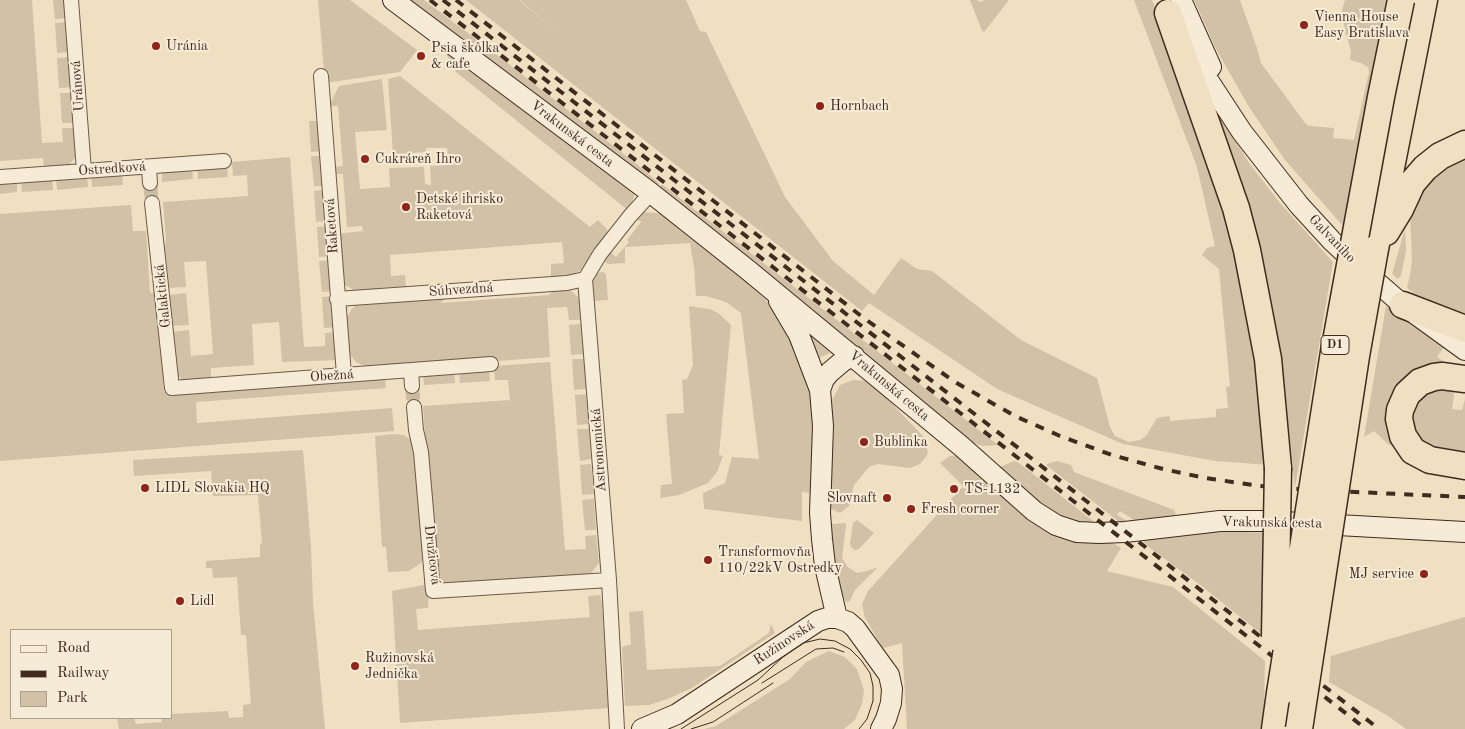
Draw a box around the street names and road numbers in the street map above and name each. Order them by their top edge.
street label: Uránová [68,60,88,112]
street label: Vrakunská cesta [527,97,617,171]
street label: Ostredková [78,158,146,180]
street label: Raketová [322,198,342,254]
street label: Galvaniho [1305,211,1359,267]
street label: Galaktická [151,263,175,329]
street label: Súhvezdná [428,279,494,301]
road number: D1 [1321,336,1349,354]
street label: Vrakunská cesta [845,347,933,425]
street label: Obežná [309,366,355,386]
street label: Astronomická [588,407,610,493]
street label: Vrakunská cesta [1222,514,1322,532]
street label: Družicová [420,524,444,586]
street label: Ružinovská [750,617,818,669]

